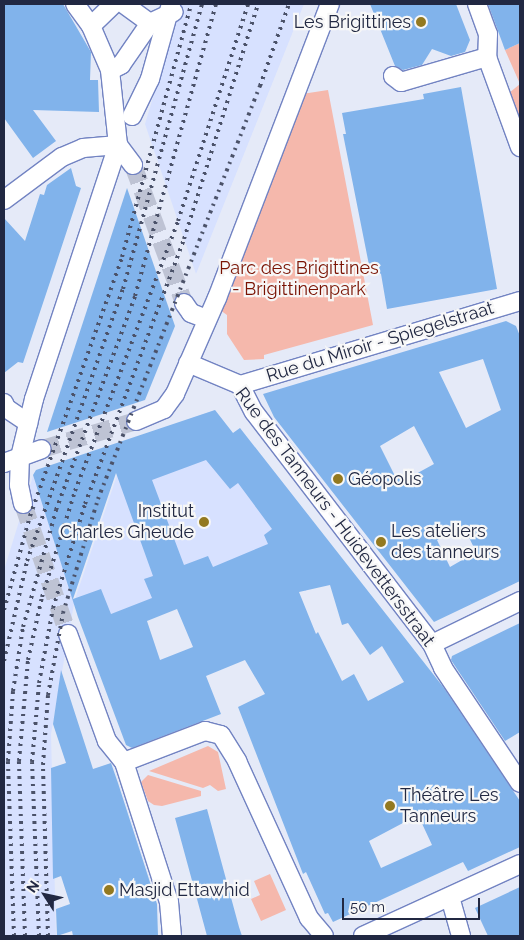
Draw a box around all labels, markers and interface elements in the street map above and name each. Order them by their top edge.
place label: Les Brigittines [294,11,411,33]
marker: Les Brigittines [415,16,427,28]
park label: Parc des Brigittines - Brigittinenpark [219,258,379,300]
street label: Rue du Miroir - Spiegelstraat [263,297,497,387]
street label: Rue des Tanneurs - Huidevettersstraat [230,383,440,651]
place label: Géopolis [348,468,421,490]
marker: Géopolis [332,473,344,485]
place label: Institut Charles Gheude [60,501,194,544]
marker: Institut Charles Gheude [198,516,210,528]
place label: Les ateliers des tanneurs [391,521,499,564]
marker: Les ateliers des tanneurs [375,536,387,548]
place label: Théâtre Les Tanneurs [400,785,499,828]
marker: Théâtre Les Tanneurs [384,800,396,812]
north arrow [20,870,70,920]
text: N [23,877,42,895]
place label: Masjid Ettawhid [119,879,250,901]
marker: Masjid Ettawhid [103,884,115,896]
scale bar [344,888,482,920]
text: 50 m [350,898,385,916]

